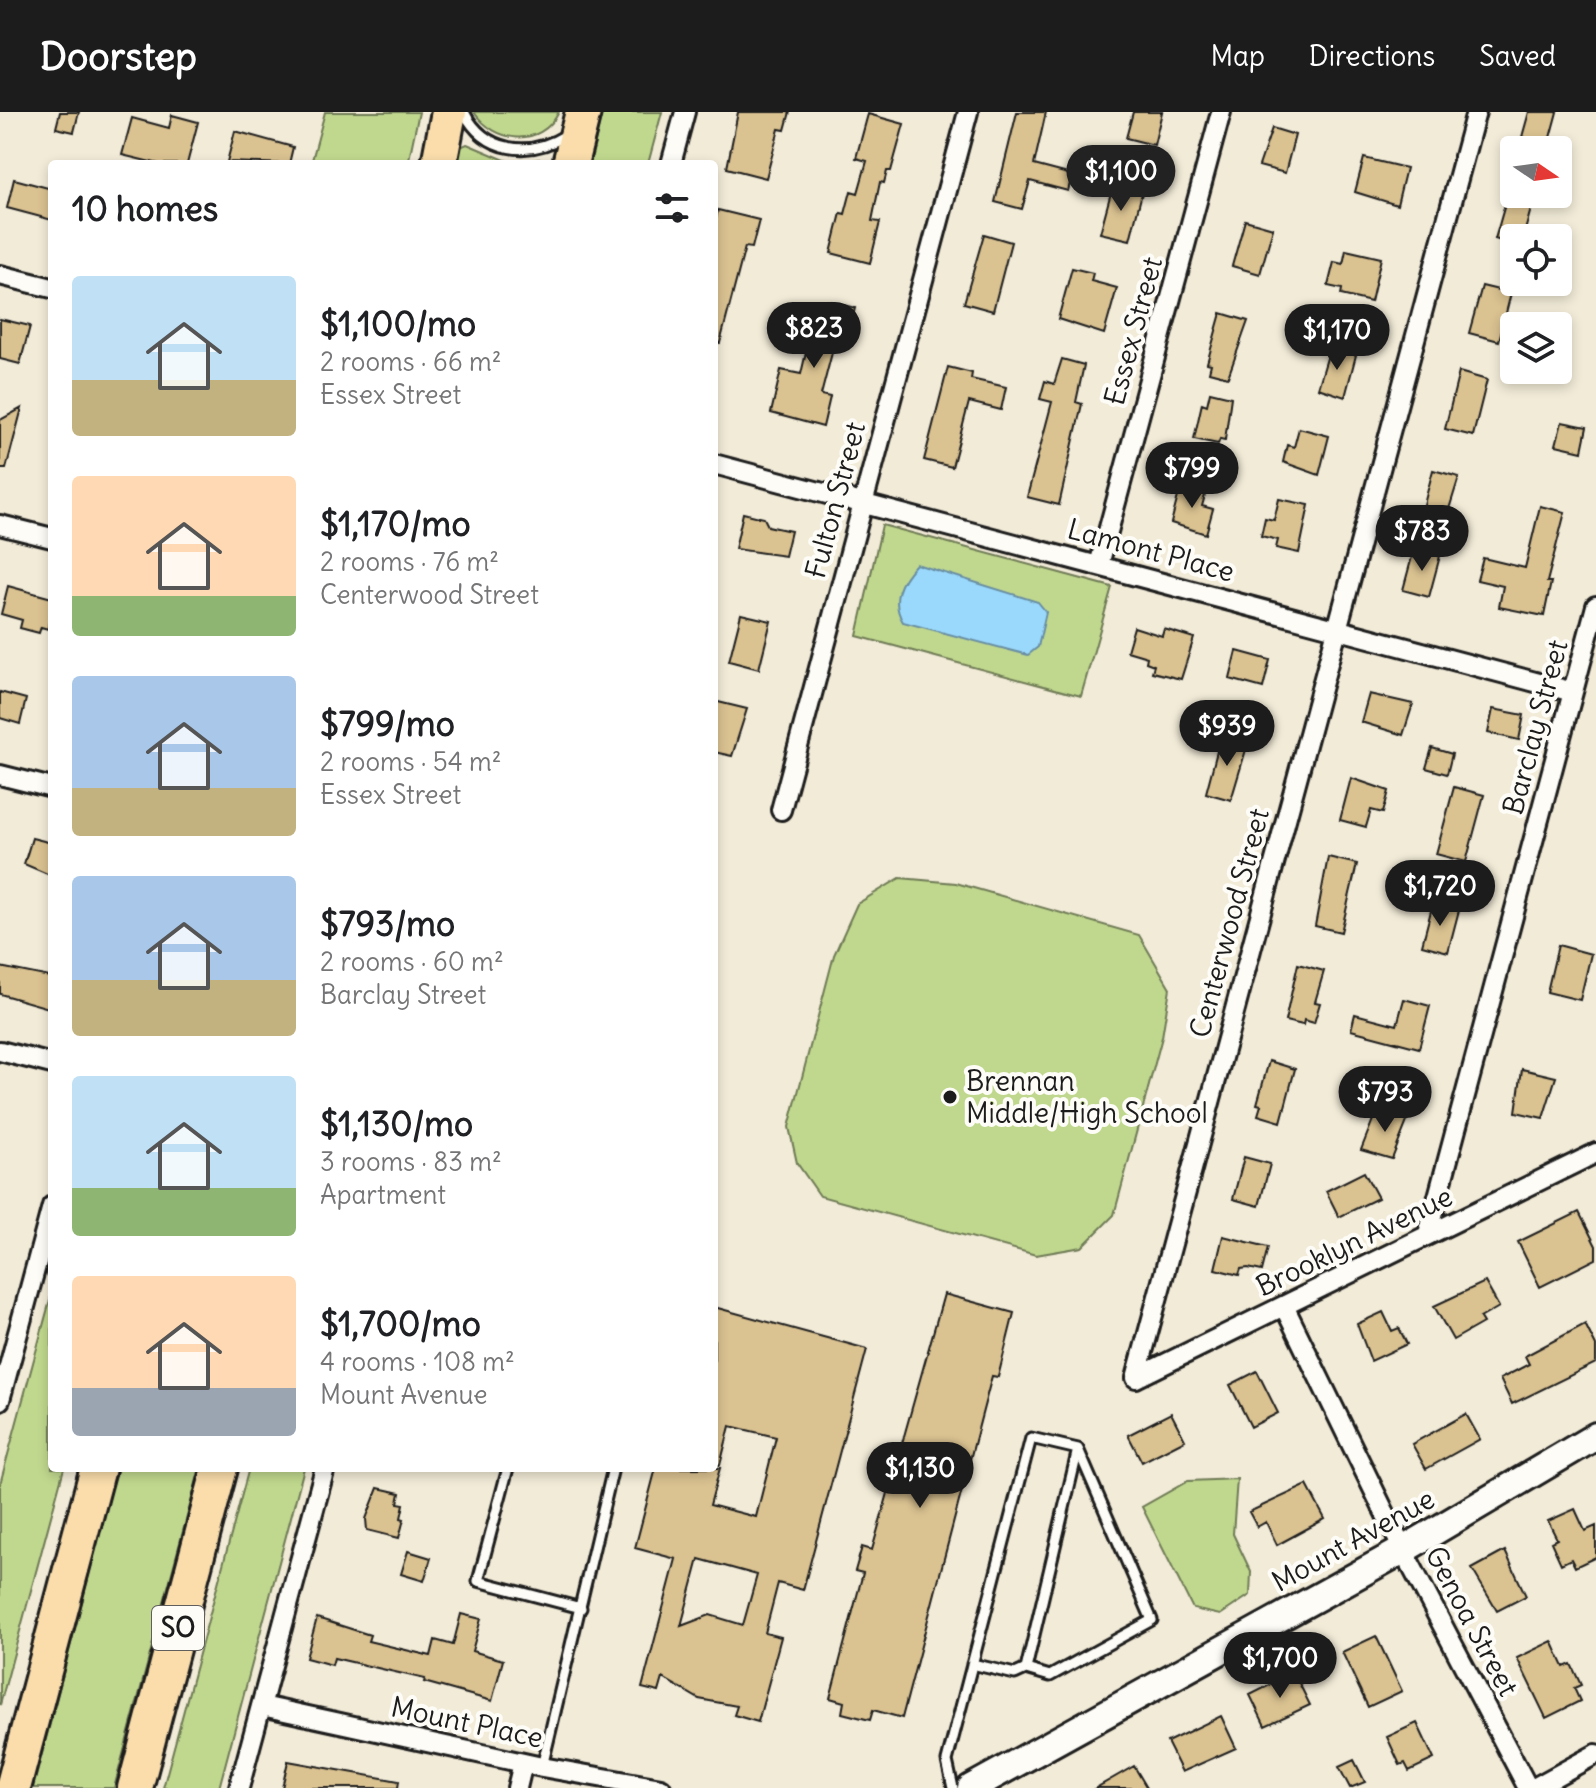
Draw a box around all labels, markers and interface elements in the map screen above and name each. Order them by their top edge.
text: Doorstep [40,33,197,80]
text: Map [1210,38,1265,74]
text: Directions [1309,38,1435,74]
text: Saved [1479,38,1556,74]
north arrow [1500,136,1572,208]
map controls [1500,136,1572,384]
pin: $1,100 [1056,145,1186,213]
text: $1,100 [1084,154,1158,187]
icon: filters [650,186,694,230]
text: 10 homes [72,187,218,230]
button: locate [1500,224,1572,296]
street label: Essex Street [1096,253,1170,409]
text: $1,100/mo [320,302,476,345]
pin: $823 [767,302,861,370]
pin: $1,170 [1272,304,1402,372]
icon: home [136,308,232,404]
text: $823 [785,311,843,344]
button: layers [1500,312,1572,384]
text: $1,170 [1303,313,1371,346]
text: 2 rooms · 66 m² [320,345,502,378]
text: Essex Street [320,378,461,411]
street label: Fulton Street [797,418,873,582]
pin: $799 [1145,442,1239,510]
text: $799 [1163,451,1221,484]
text: $1,170/mo [320,502,471,545]
pin: $783 [1375,505,1469,573]
icon: home [136,508,232,604]
street label: Lamont Place [1064,510,1238,590]
text: $783 [1394,514,1450,547]
text: 2 rooms · 76 m² [320,545,499,578]
text: Centerwood Street [320,578,539,611]
street label: Barclay Street [1494,636,1576,818]
pin: $939 [1180,700,1274,768]
text: $799/mo [320,702,455,745]
icon: home [136,708,232,804]
text: $939 [1197,709,1257,742]
text: 2 rooms · 54 m² [320,745,502,778]
text: Essex Street [320,778,461,811]
street label: Centerwood Street [1181,804,1277,1042]
pin: $1,720 [1375,860,1505,928]
text: $1,720 [1403,869,1477,902]
text: $793/mo [320,902,455,945]
icon: home [136,908,232,1004]
text: 2 rooms · 60 m² [320,945,504,978]
text: Barclay Street [320,978,486,1011]
place label: Brennan Middle/High School [966,1063,1208,1131]
pin: $793 [1338,1066,1432,1134]
text: $793 [1357,1075,1413,1108]
marker: Brennan Middle/High School [941,1088,959,1106]
text: $1,130/mo [320,1102,473,1145]
icon: home [136,1108,232,1204]
text: 3 rooms · 83 m² [320,1145,502,1178]
text: Apartment [320,1178,446,1211]
street label: Brooklyn Avenue [1250,1178,1458,1304]
text: $1,700/mo [320,1302,481,1345]
icon: home [136,1308,232,1404]
text: 4 rooms · 108 m² [320,1345,515,1378]
text: Mount Avenue [320,1378,488,1411]
pin: $1,130 [855,1442,985,1510]
text: $1,130 [885,1451,955,1484]
street label: Mount Avenue [1265,1481,1441,1599]
street label: Genoa Street [1417,1540,1527,1702]
road number: SO [152,1606,204,1650]
pin: $1,700 [1215,1632,1345,1700]
text: $1,700 [1242,1641,1318,1674]
street label: Mount Place [388,1688,546,1756]

